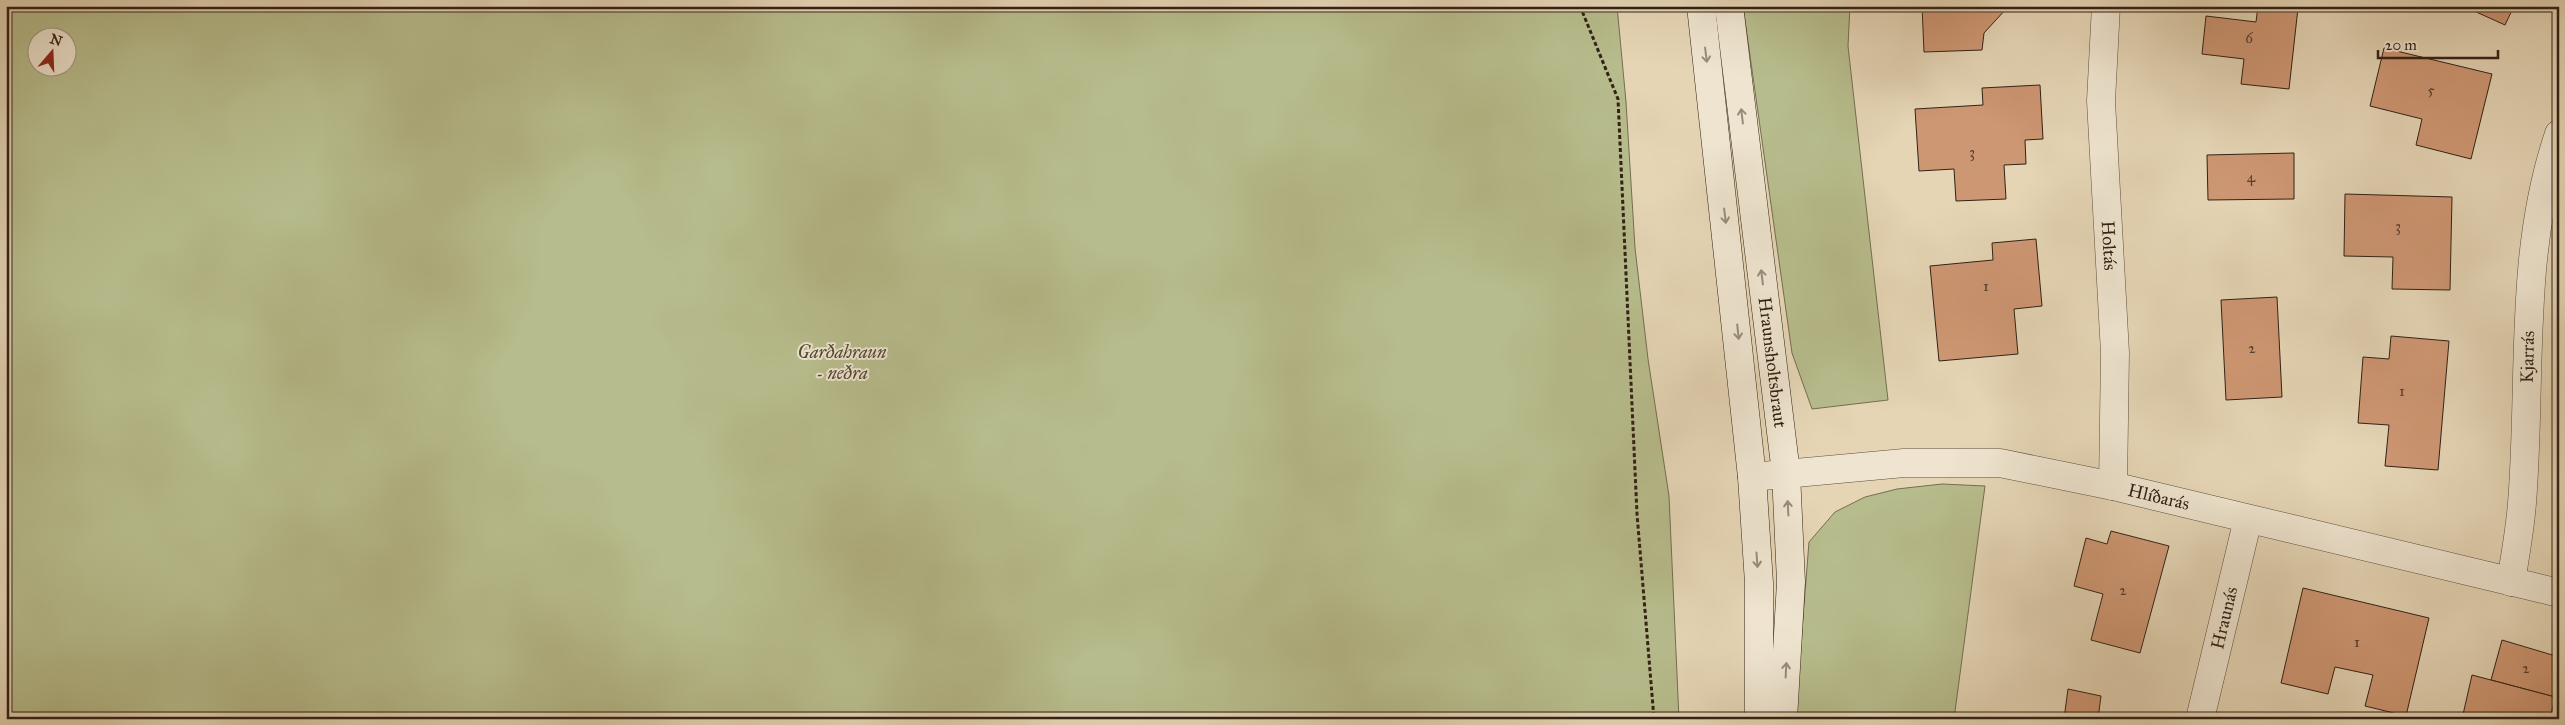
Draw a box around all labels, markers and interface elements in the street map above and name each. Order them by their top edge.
north arrow [28,28,78,78]
scale bar [2378,28,2498,60]
house number: 6 [2245,29,2254,47]
text: N [48,30,65,50]
text: 20 m [2385,36,2417,54]
one-way arrow [1701,46,1711,62]
house number: 5 [2428,81,2435,99]
one-way arrow [1737,108,1747,124]
house number: 3 [1969,143,1975,161]
house number: 4 [2247,168,2256,186]
one-way arrow [1720,208,1730,224]
house number: 3 [2395,217,2401,235]
street label: Holtás [2097,220,2121,271]
one-way arrow [1757,269,1767,285]
house number: 1 [1983,277,1989,295]
street label: Hraunsholtsbraut [1754,296,1791,430]
one-way arrow [1733,324,1742,340]
street label: Kjarrás [2516,330,2539,383]
house number: 2 [2248,339,2256,357]
park label: Garðahraun - neðra [798,341,887,384]
house number: 1 [2399,382,2405,400]
street label: Hlíðarás [2126,479,2192,515]
one-way arrow [1783,500,1793,516]
one-way arrow [1753,552,1762,568]
house number: 2 [2119,581,2127,599]
street label: Hraunás [2206,584,2242,651]
house number: 1 [2354,633,2360,651]
house number: 2 [2522,659,2530,677]
one-way arrow [1781,662,1790,678]

